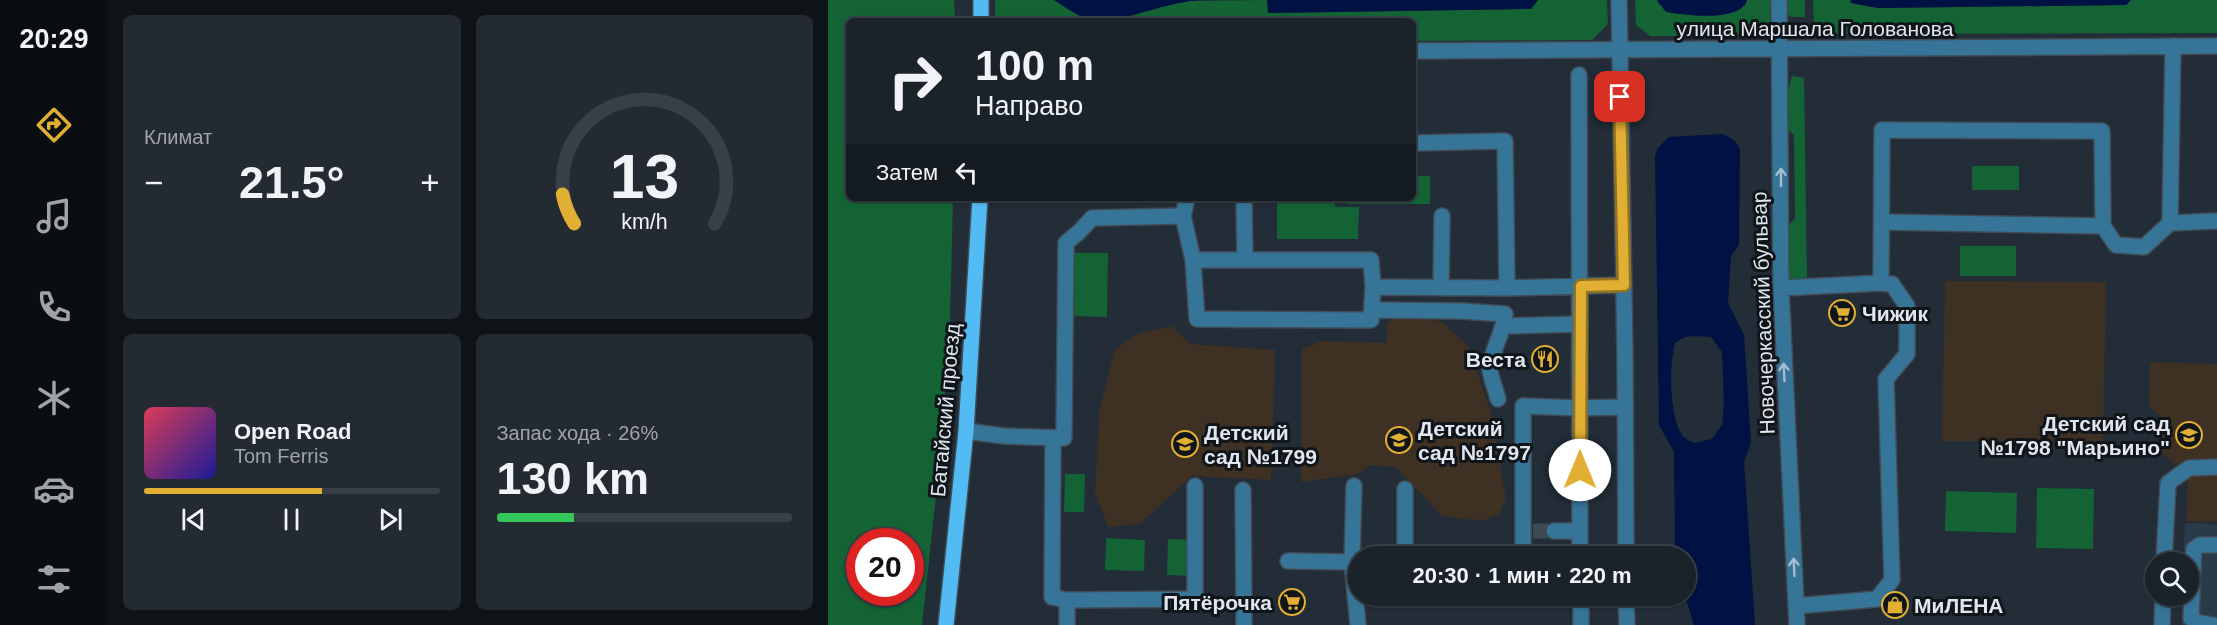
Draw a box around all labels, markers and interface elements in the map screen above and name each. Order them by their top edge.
street label: улица Маршала Голованова [1677,17,1954,40]
text: 20:29 [19,24,89,54]
icon: right [876,42,954,120]
text: 100 m [975,42,1094,89]
pin [1594,71,1645,122]
icon: arrive [1603,80,1636,113]
text: Направо [975,91,1083,121]
icon: directions [33,104,75,146]
text: Климат [144,126,212,148]
text: 13 [610,142,679,211]
icon: left [950,156,983,189]
text: 21.5° [239,157,345,208]
text: Затем [876,160,938,185]
text: − [144,164,163,201]
text: + [420,164,440,201]
one-way arrow [1775,167,1786,187]
street label: Новочеркасский бульвар [1747,191,1779,435]
icon: music [33,195,75,237]
text: km/h [621,210,667,234]
icon: phone [33,286,75,328]
supermarket icon: Чижик [1827,298,1857,328]
place label: Чижик [1862,302,1928,325]
street label: Батайский проезд [926,322,964,498]
restaurant icon: Веста [1530,344,1560,374]
place label: Веста [1466,348,1526,371]
one-way arrow [1779,362,1790,382]
icon: climate [33,377,75,419]
place label: Детский сад №1798 "Марьино" [1981,412,2170,459]
place label: Детский сад №1797 [1418,417,1531,464]
text: Open Road [234,419,351,444]
school or university icon: Детский сад №1798 "Марьино" [2174,420,2204,450]
place label: Детский сад №1799 [1204,421,1317,468]
text: Запас хода · 26% [497,422,658,444]
school or university icon: Детский сад №1797 [1384,425,1414,455]
school or university icon: Детский сад №1799 [1170,429,1200,459]
position arrow [1548,438,1612,502]
text: Tom Ferris [234,445,328,467]
text: 130 km [497,453,649,504]
icon: car [33,468,75,510]
icon: previous [177,503,210,536]
icon: pause [275,503,308,536]
icon: next [374,503,407,536]
speed limit sign: 20 [846,528,924,606]
map controls [2145,552,2199,606]
button: search [2145,552,2199,606]
one-way arrow [1788,557,1799,577]
icon: filters [33,558,75,600]
text: 20:30 · 1 мин · 220 m [1412,563,1632,588]
supermarket icon: Пятёрочка [1277,587,1307,617]
shop icon: МиЛЕНА [1880,590,1910,620]
place label: Пятёрочка [1163,591,1272,614]
place label: МиЛЕНА [1914,594,2003,617]

